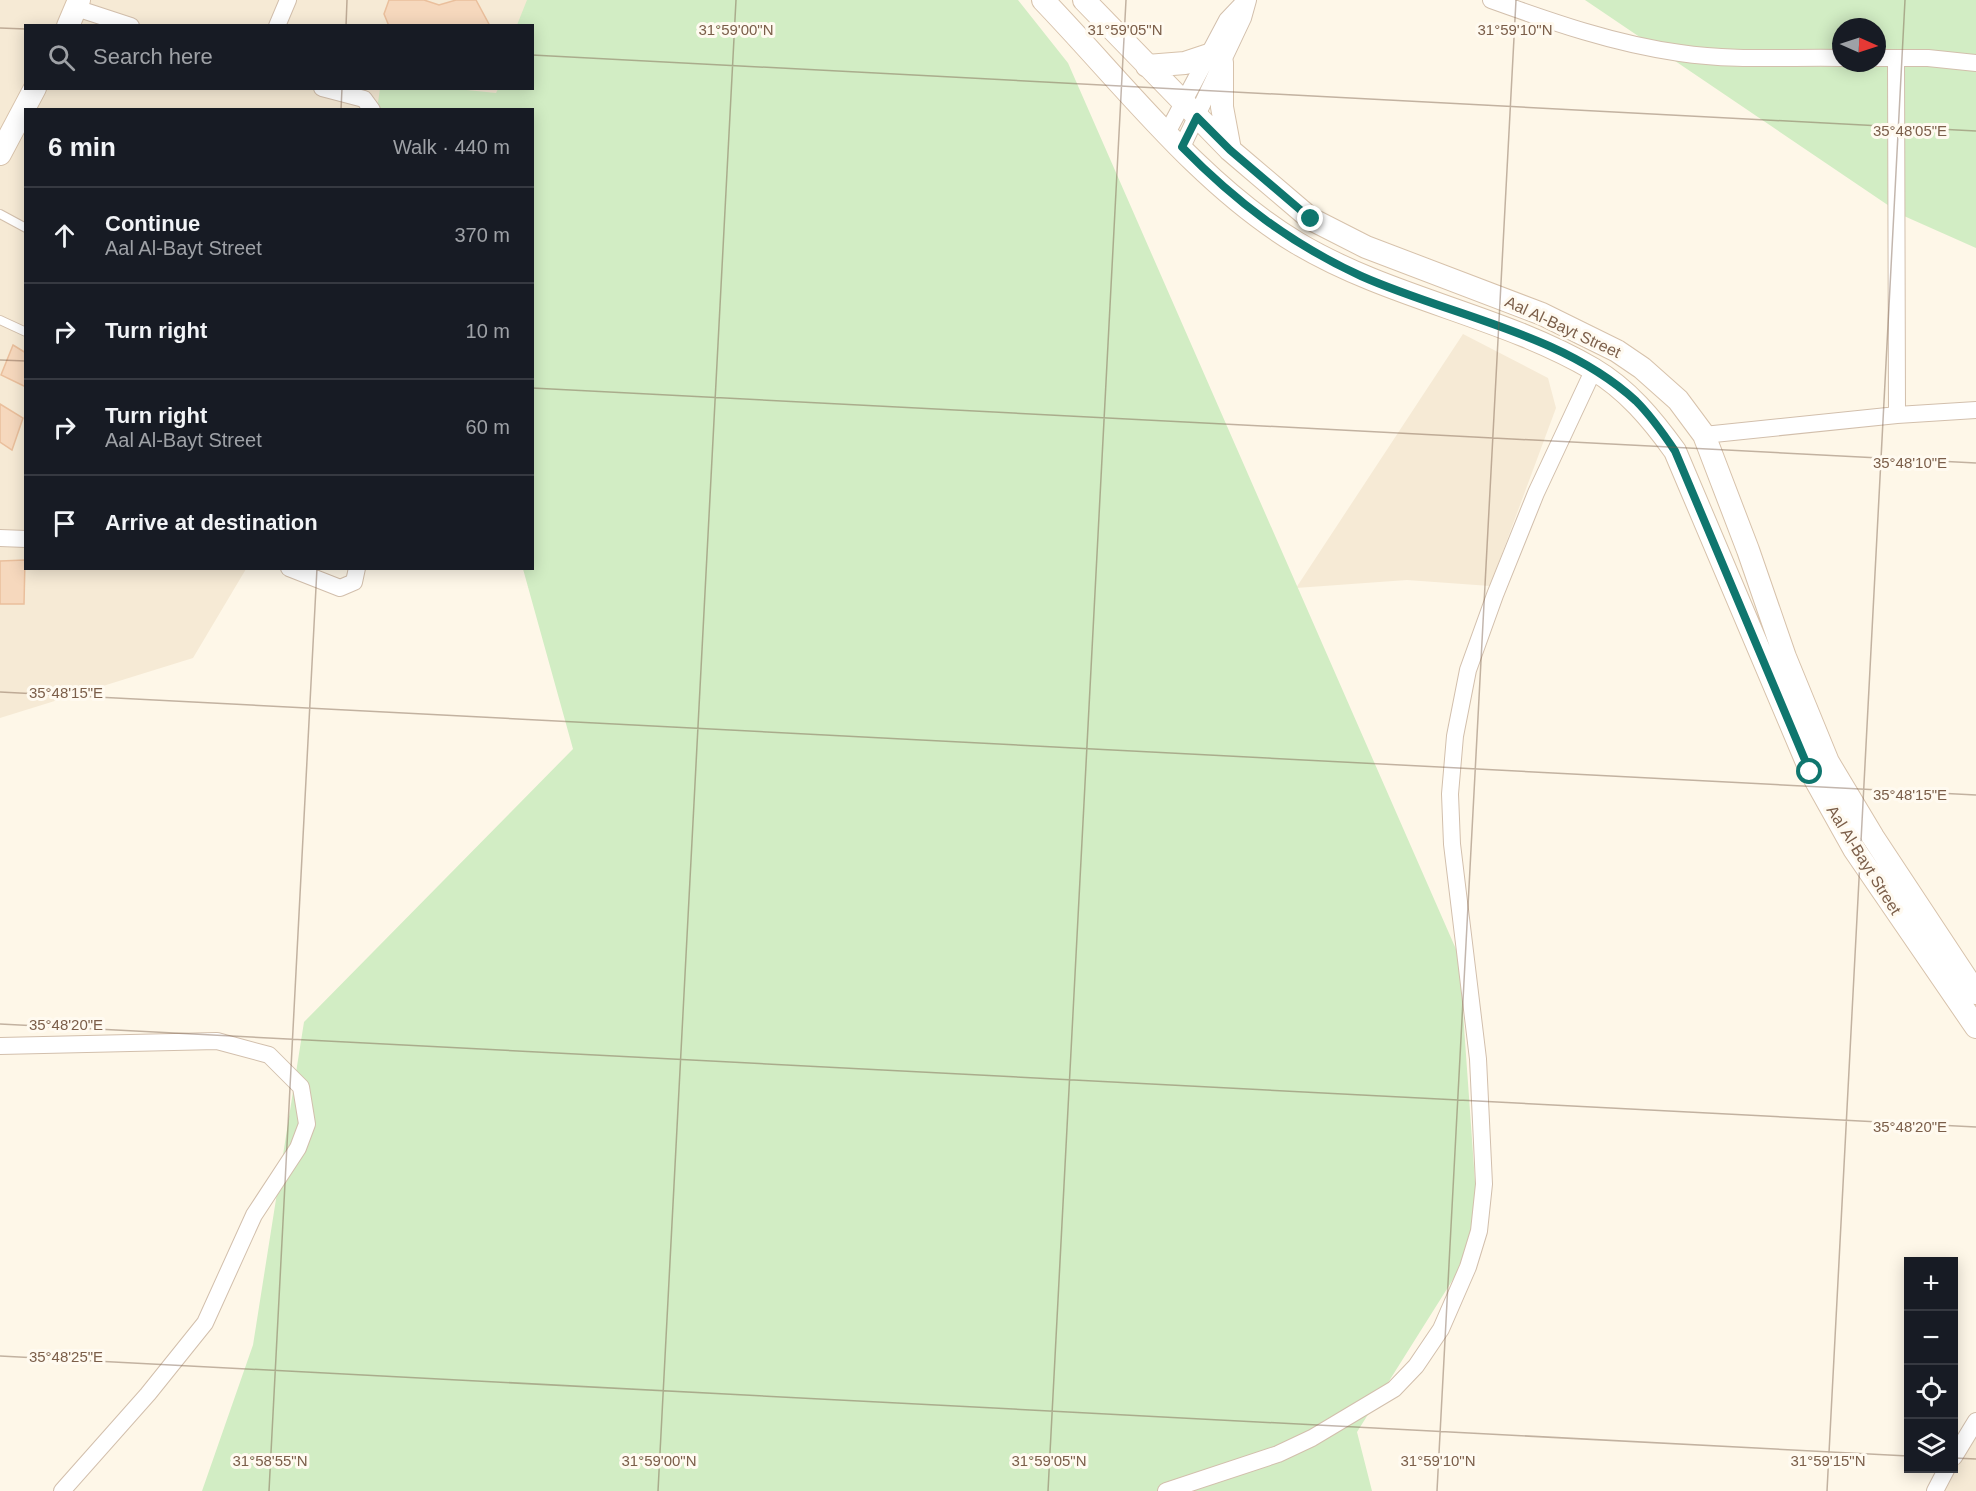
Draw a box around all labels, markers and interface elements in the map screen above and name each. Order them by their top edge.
north arrow [1832,18,1886,72]
text: 31°59'00"N [698,21,774,38]
text: 31°59'05"N [1087,21,1163,38]
text: 31°59'10"N [1477,21,1553,38]
search box [24,24,534,90]
icon: search [45,41,78,74]
text: Search here [93,44,213,69]
text: 35°48'05"E [1873,122,1947,139]
text: 6 min [48,132,116,162]
text: Walk · 440 m [393,136,510,158]
route end [1297,205,1323,231]
text: Continue [105,211,200,236]
icon: ahead [48,219,81,252]
text: 370 m [454,224,510,246]
text: Aal Al-Bayt Street [105,237,262,259]
street label: Aal Al-Bayt Street [1503,293,1624,361]
icon: right [48,315,81,348]
text: Turn right [105,318,207,343]
text: 10 m [466,320,510,342]
text: Turn right [105,403,207,428]
icon: right [48,411,81,444]
text: 60 m [466,416,510,438]
text: Aal Al-Bayt Street [105,429,262,451]
text: 35°48'10"E [1873,454,1947,471]
icon: arrive [48,507,81,540]
text: Arrive at destination [105,510,318,535]
text: 35°48'15"E [29,684,103,701]
route start [1796,758,1822,784]
text: 35°48'15"E [1873,786,1947,803]
street label: Aal Al-Bayt Street [1824,802,1905,918]
text: 35°48'20"E [29,1016,103,1033]
text: 35°48'20"E [1873,1118,1947,1135]
map controls [1904,1257,1958,1473]
button: + [1904,1257,1958,1311]
button: − [1904,1311,1958,1365]
text: 35°48'25"E [29,1348,103,1365]
button: locate [1904,1365,1958,1419]
button: layers [1904,1419,1958,1473]
text: 31°58'55"N [232,1452,308,1469]
text: 31°59'00"N [621,1452,697,1469]
text: 31°59'05"N [1011,1452,1087,1469]
text: 31°59'10"N [1400,1452,1476,1469]
text: 31°59'15"N [1790,1452,1866,1469]

